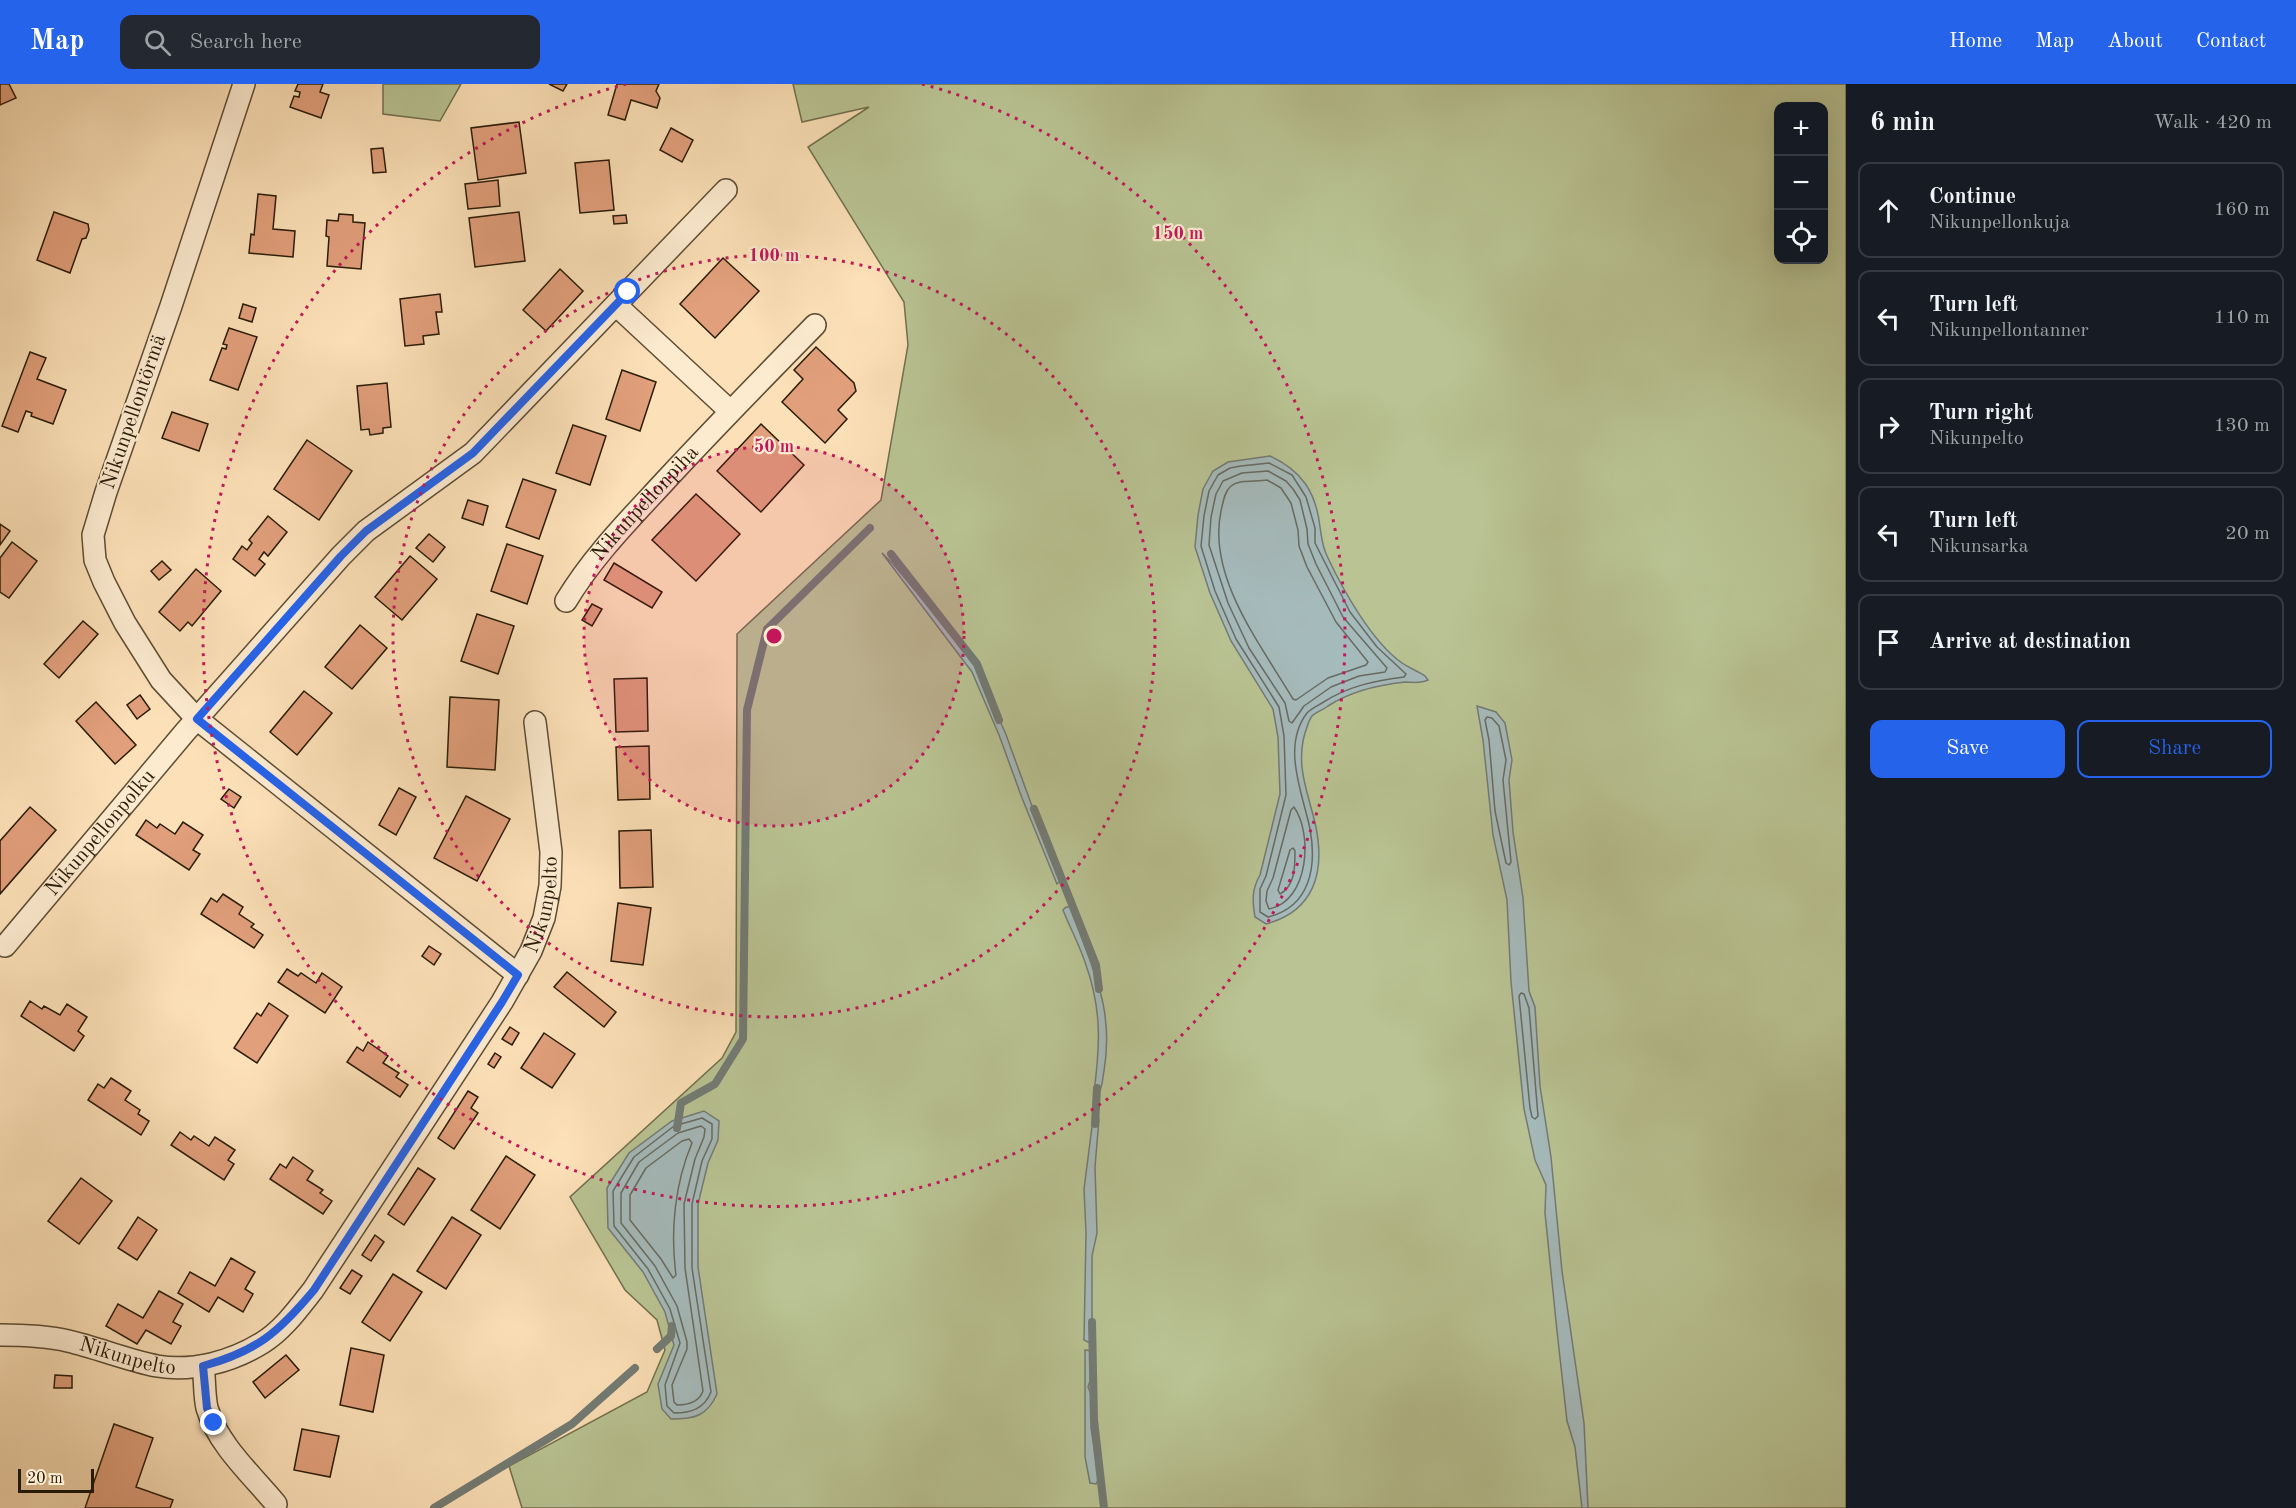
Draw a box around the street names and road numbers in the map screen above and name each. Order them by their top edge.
street label: Nikunpellontörmä [98,332,170,492]
street label: Nikunpellonpiha [588,442,703,565]
street label: Nikunpellonpolku [41,765,159,900]
street label: Nikunpelto [521,856,561,956]
street label: Nikunpelto [77,1334,176,1378]

